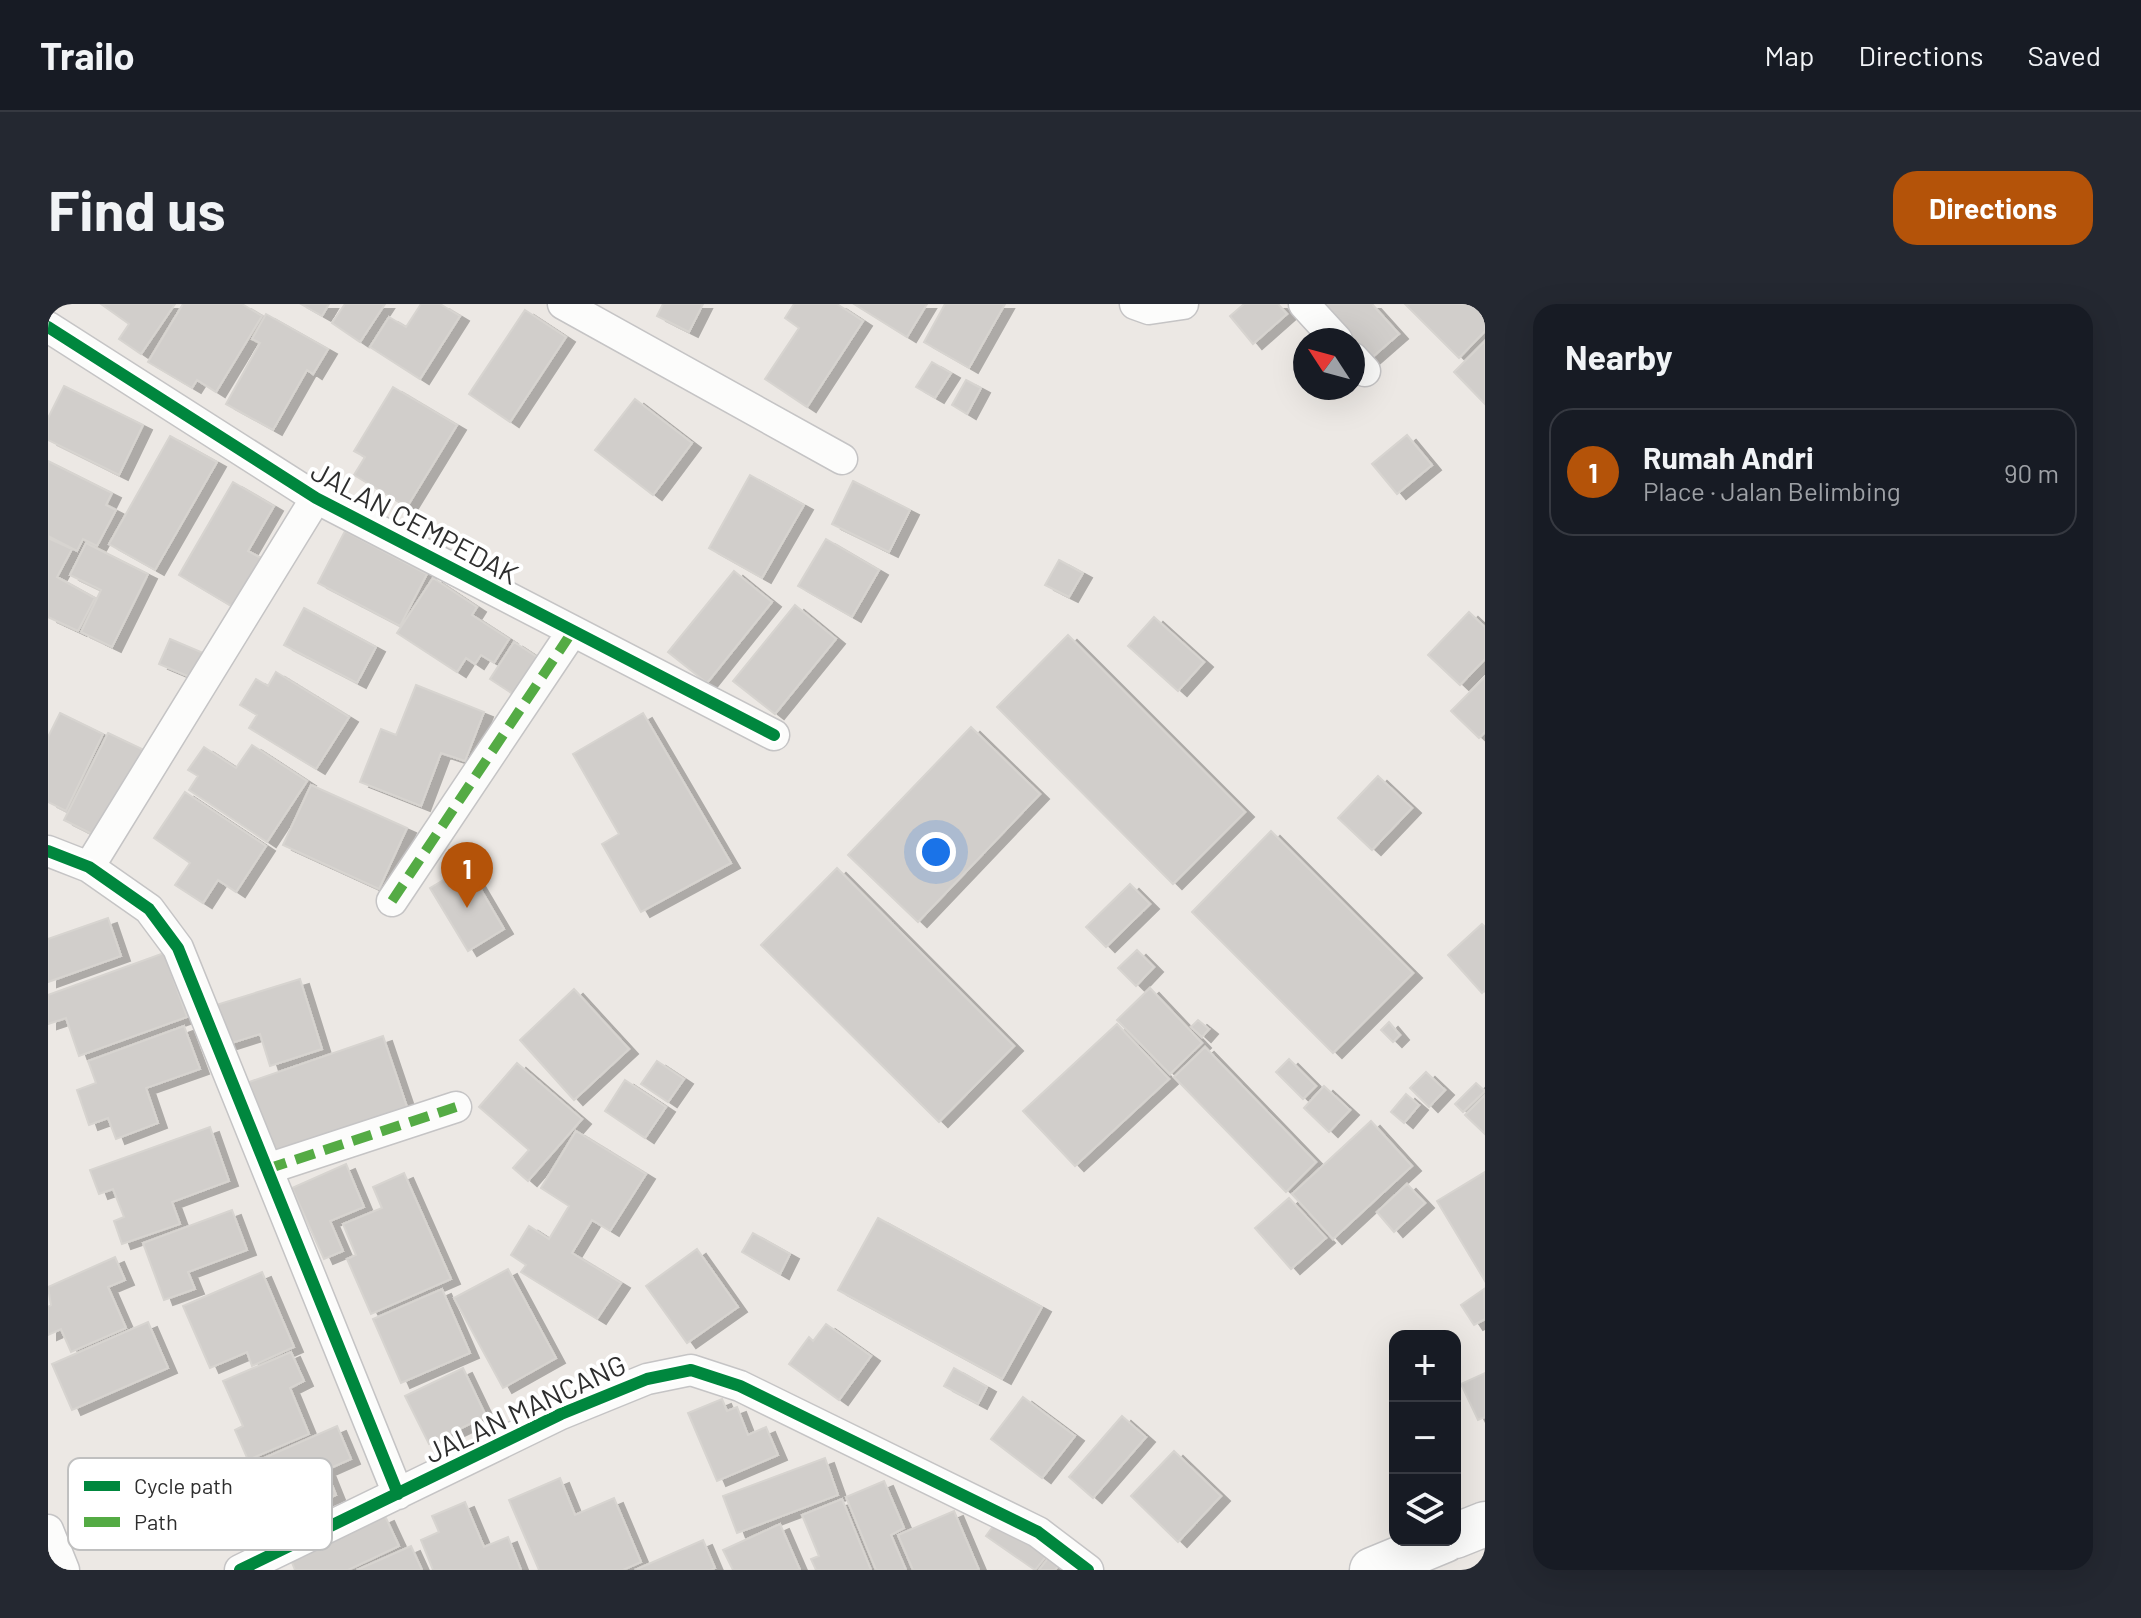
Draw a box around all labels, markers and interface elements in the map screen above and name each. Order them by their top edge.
text: Trailo [40,32,135,78]
text: Map [1765,38,1814,72]
text: Directions [1858,38,1984,72]
text: Saved [2028,38,2101,72]
button: Directions [1893,171,2093,245]
text: Find us [48,175,226,242]
north arrow [1293,328,1365,400]
text: Nearby [1565,336,1673,377]
text: Rumah Andri [1643,439,1814,475]
street label: JALAN CEMPEDAK [306,453,524,591]
text: 1 [1588,457,1598,488]
text: 90 m [2004,457,2059,488]
text: Place · Jalan Belimbing [1643,475,1901,506]
your location [916,832,956,872]
pin: 1 [441,842,493,908]
map controls [1389,1330,1461,1546]
button: + [1389,1330,1461,1402]
street label: JALAN MANCANG [419,1347,631,1469]
button: − [1389,1402,1461,1474]
legend [68,1458,332,1550]
text: Cycle path [134,1472,233,1498]
button: layers [1389,1474,1461,1546]
text: Path [134,1508,178,1534]

